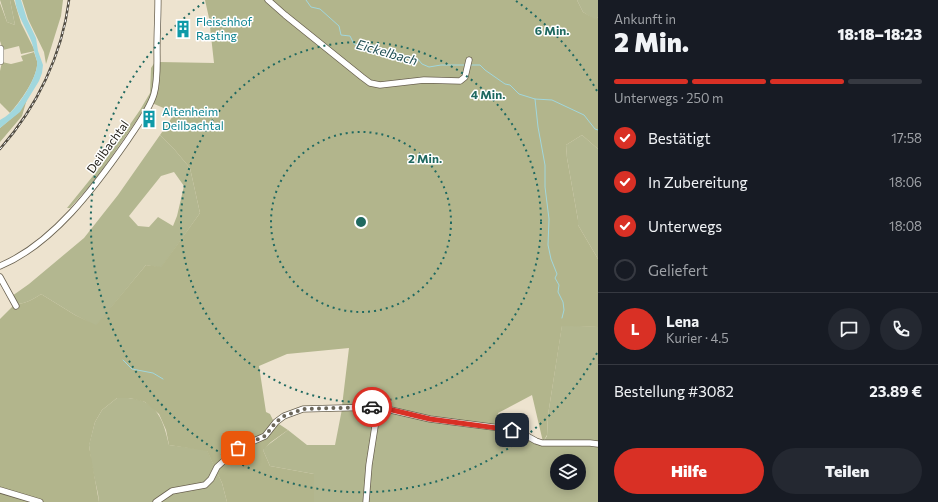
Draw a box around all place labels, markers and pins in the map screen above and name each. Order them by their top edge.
place label: Fleischhof Rasting [196,14,253,42]
building icon: Fleischhof Rasting [173,19,193,39]
place label: Altenheim Deilbachtal [162,104,224,132]
building icon: Altenheim Deilbachtal [139,109,159,129]
centre of rings [354,215,368,229]
pin [495,413,529,447]
pin [221,431,255,465]

